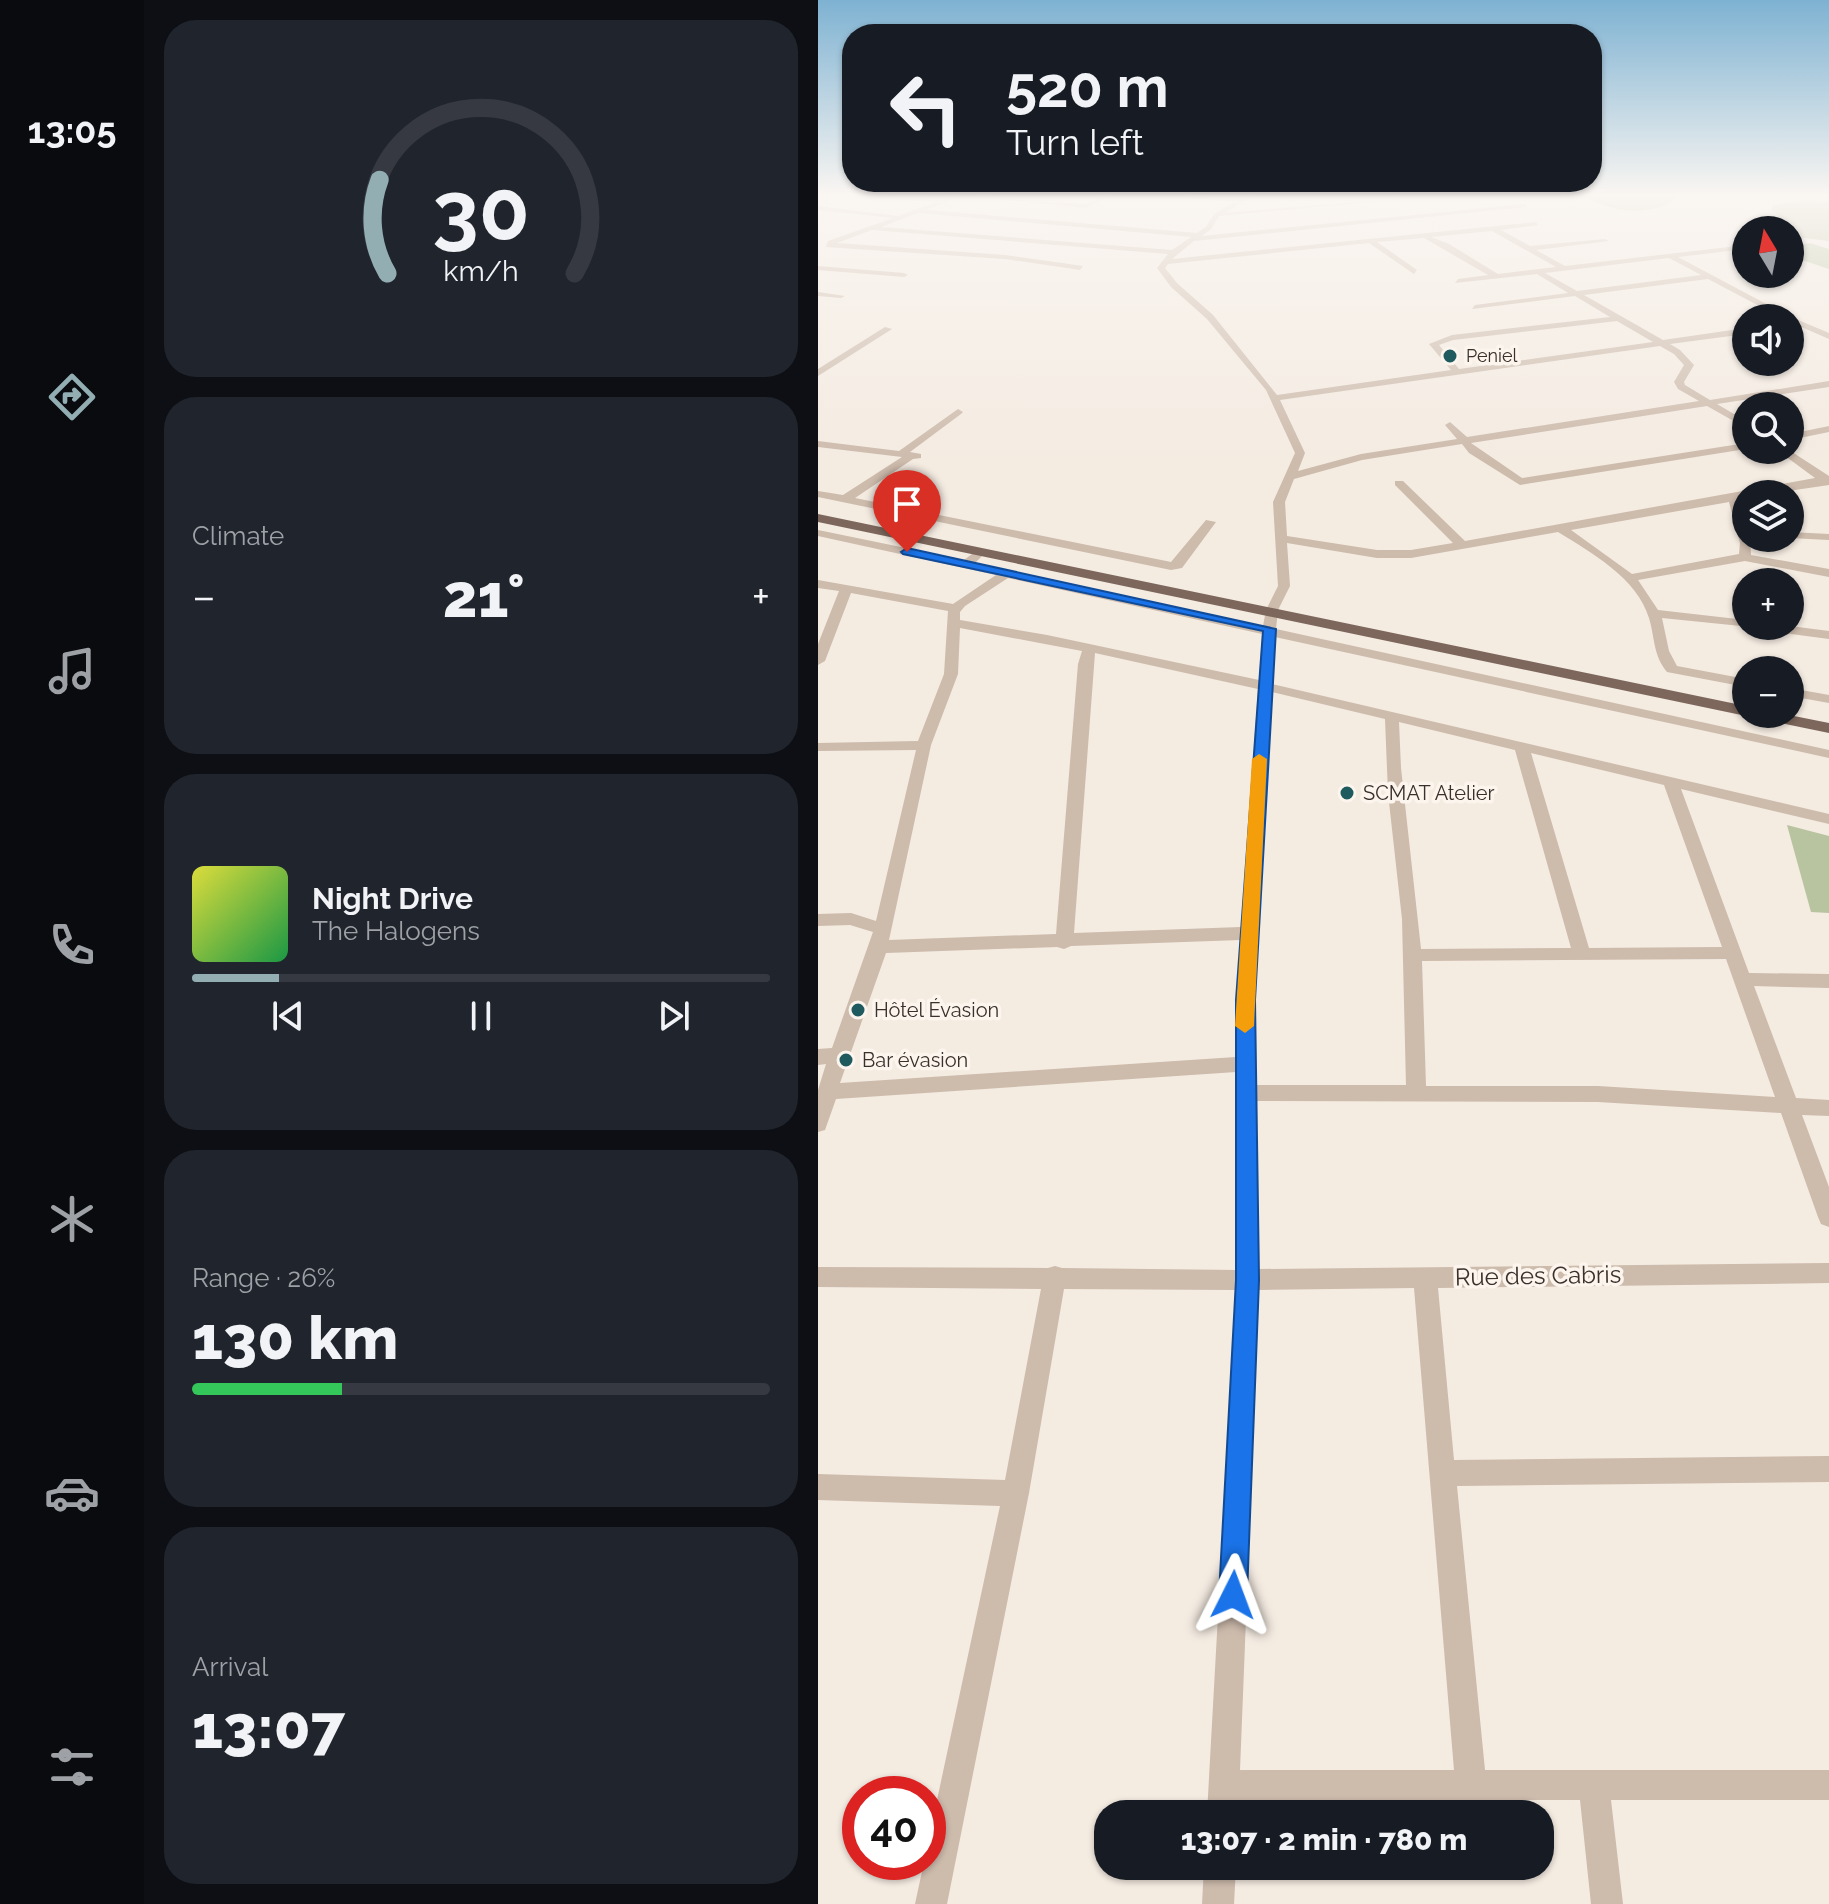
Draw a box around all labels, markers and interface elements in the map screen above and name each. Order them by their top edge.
text: 520 m [1006,54,1169,120]
icon: left [874,56,978,160]
text: 13:05 [28,109,116,151]
text: Turn left [1006,121,1144,163]
text: 30 [432,162,530,259]
north arrow [1732,216,1804,288]
map controls [1732,216,1804,728]
text: km/h [443,255,519,289]
button: sound [1732,304,1804,376]
place label: Peniel [1466,345,1518,366]
marker: Peniel [1441,347,1459,365]
icon: directions [44,369,100,425]
button: search [1732,392,1804,464]
pin [873,470,941,552]
button: layers [1732,480,1804,552]
icon: arrive [885,482,929,526]
text: Climate [192,521,284,551]
text: 21° [443,561,525,631]
button: + [1732,568,1804,640]
text: − [192,571,216,622]
text: + [752,571,770,622]
icon: music [44,643,100,699]
button: − [1732,656,1804,728]
place label: SCMAT Atelier [1363,781,1495,805]
marker: SCMAT Atelier [1338,784,1356,802]
text: Night Drive [312,881,473,916]
text: The Halogens [312,916,480,946]
icon: phone [44,917,100,973]
icon: previous [266,994,310,1038]
icon: pause [459,994,503,1038]
icon: next [652,994,696,1038]
place label: Hôtel Évasion [874,998,999,1022]
marker: Hôtel Évasion [849,1001,867,1019]
place label: Bar évasion [862,1048,968,1072]
marker: Bar évasion [837,1051,855,1069]
icon: climate [44,1191,100,1247]
street label: Rue des Cabris [1455,1260,1621,1291]
text: Range · 26% [192,1263,335,1293]
text: 130 km [192,1303,398,1373]
icon: car [44,1465,100,1521]
position arrow [1191,1553,1275,1637]
text: Arrival [192,1652,268,1682]
text: 13:07 [192,1692,345,1762]
icon: filters [44,1739,100,1795]
speed limit sign: 40 [842,1776,946,1880]
text: 13:07 · 2 min · 780 m [1181,1822,1467,1857]

